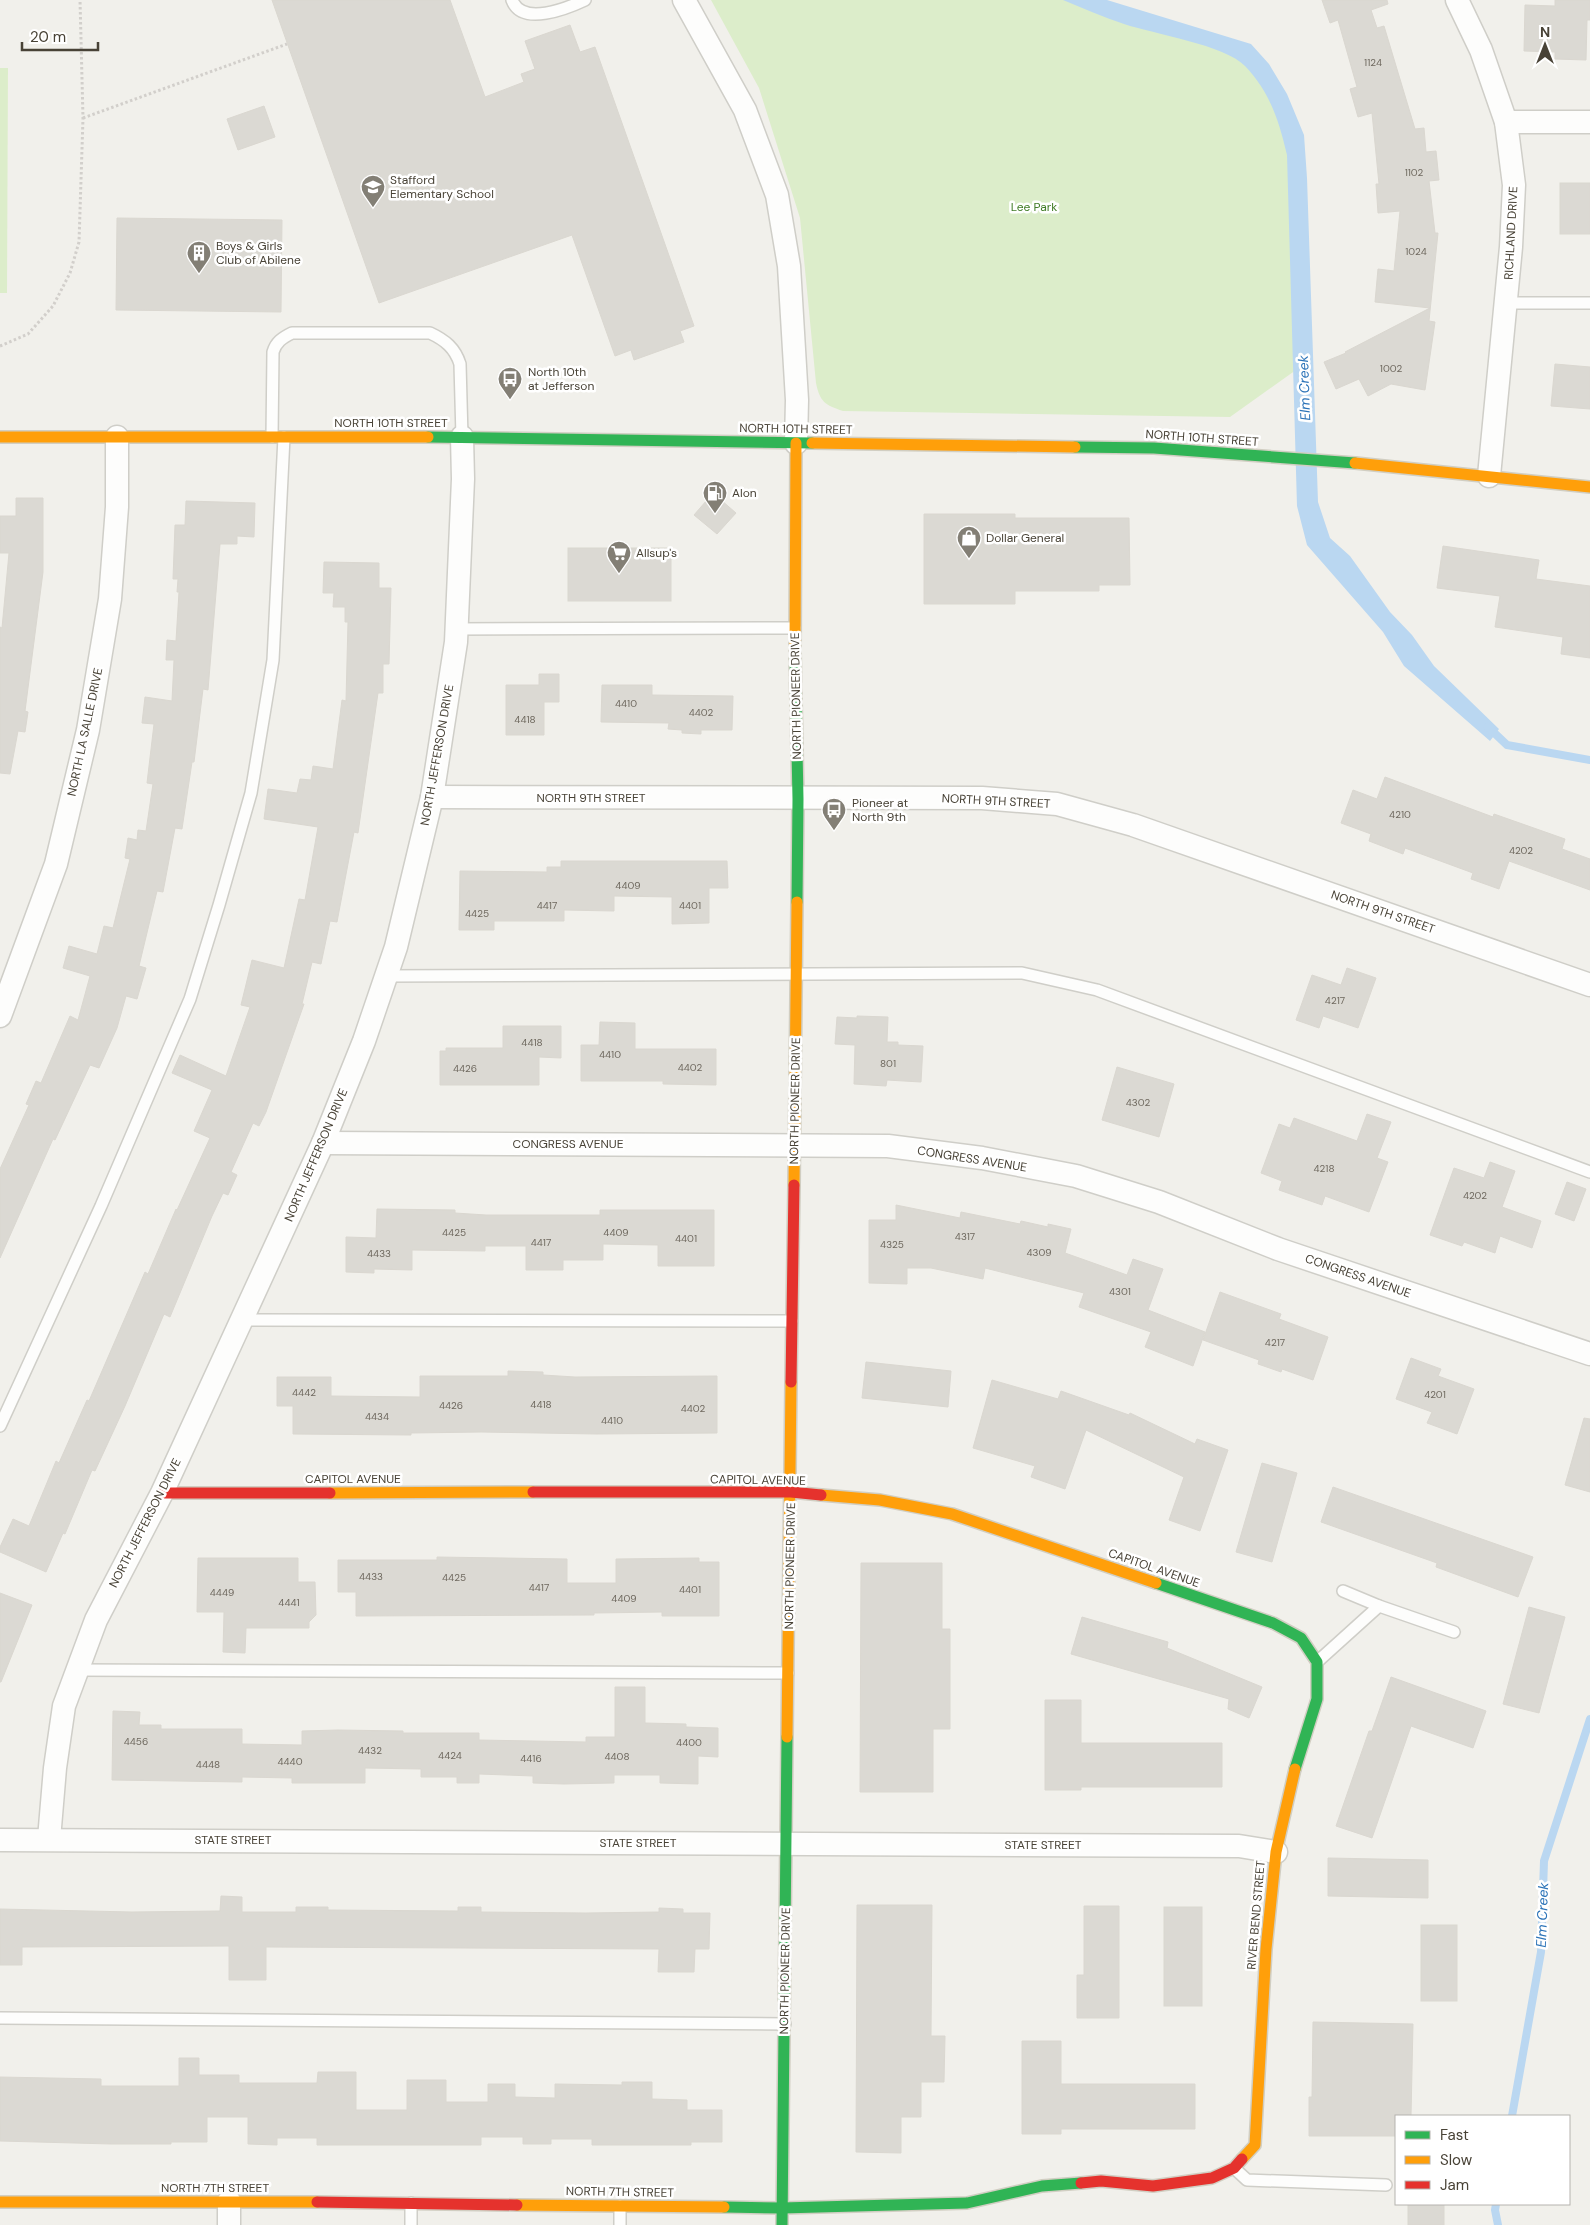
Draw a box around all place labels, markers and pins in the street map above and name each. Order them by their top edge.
place label: Stafford Elementary School [390,172,494,202]
school or university icon: Stafford Elementary School [360,174,386,208]
place label: Boys & Girls Club of Abilene [216,238,301,268]
building icon: Boys & Girls Club of Abilene [186,240,212,274]
place label: North 10th at Jefferson [528,364,594,394]
bus stop icon: North 10th at Jefferson [497,366,523,400]
fuel station icon: Alon [702,480,728,514]
place label: Alon [732,485,757,501]
shop icon: Dollar General [956,525,982,559]
place label: Dollar General [986,530,1064,546]
supermarket icon: Allsup's [606,540,632,574]
place label: Allsup's [636,545,677,561]
place label: Pioneer at North 9th [852,795,908,825]
bus stop icon: Pioneer at North 9th [821,797,847,831]

